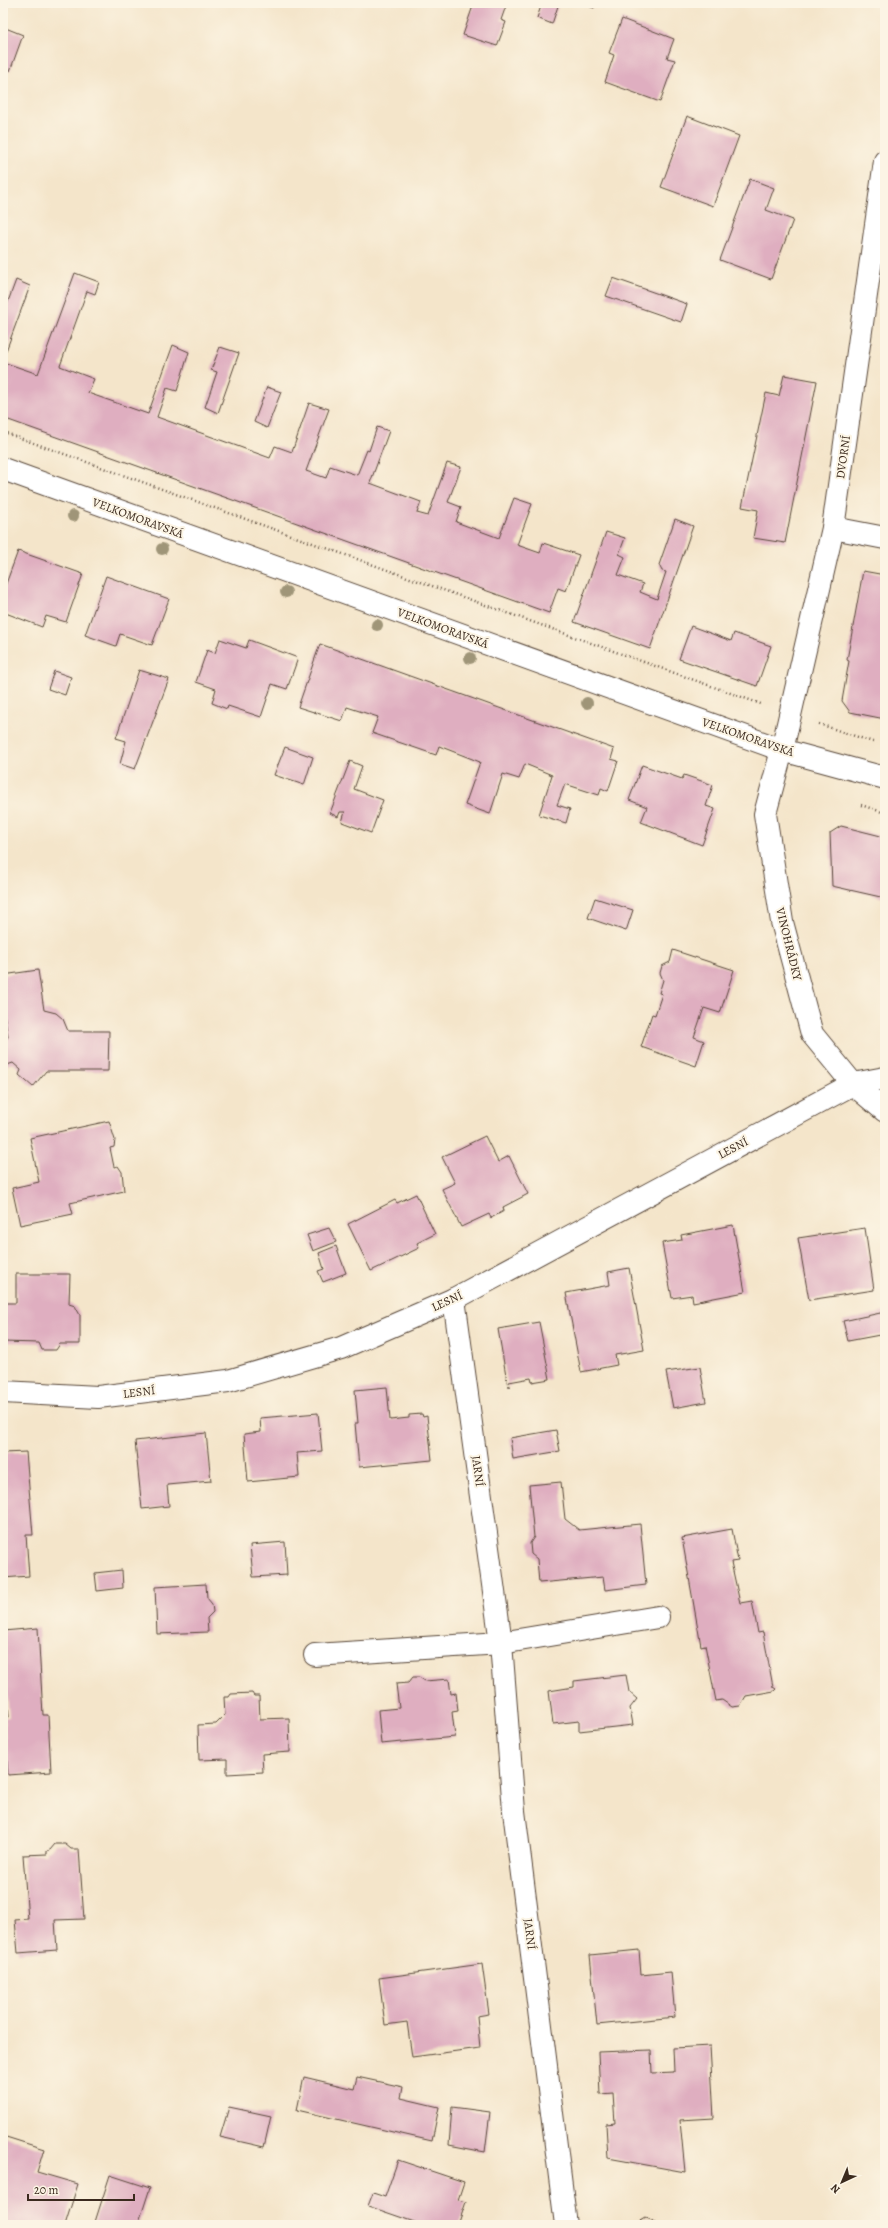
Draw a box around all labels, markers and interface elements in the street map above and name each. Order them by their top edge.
street label: DVORNÍ [832,434,854,480]
street label: VELKOMORAVSKÁ [89,494,187,542]
street label: VELKOMORAVSKÁ [394,604,492,652]
street label: VELKOMORAVSKÁ [699,713,797,760]
street label: VINOHRÁDKY [772,905,806,983]
street label: LESNÍ [715,1133,751,1163]
street label: LESNÍ [429,1287,465,1315]
street label: LESNÍ [122,1382,156,1402]
street label: JARNÍ [468,1454,488,1488]
street label: JARNÍ [520,1918,540,1950]
north arrow [822,2162,862,2202]
scale bar [28,2176,134,2202]
text: N [827,2181,843,2197]
text: 20 m [34,2182,58,2198]

